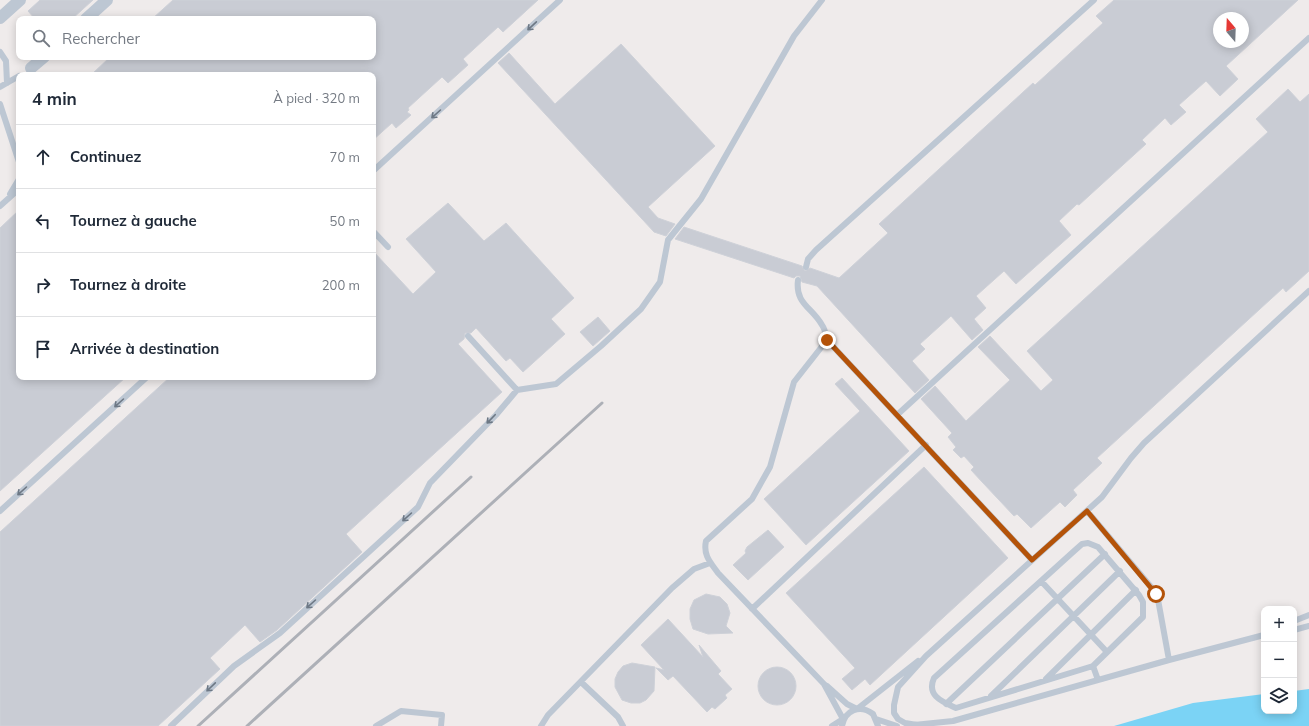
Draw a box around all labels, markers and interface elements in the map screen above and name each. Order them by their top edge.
north arrow [1213,12,1249,48]
search box [16,16,376,60]
one-way arrow [526,22,537,31]
icon: search [30,27,52,49]
text: Rechercher [62,29,140,48]
text: 4 min [32,88,77,109]
text: À pied · 320 m [273,90,360,106]
one-way arrow [431,109,441,119]
icon: ahead [32,146,54,168]
text: Continuez [70,147,141,166]
text: 70 m [330,149,360,165]
icon: left [32,210,54,232]
text: Tournez à gauche [70,211,197,230]
text: 50 m [330,213,360,229]
icon: right [32,274,54,296]
text: Tournez à droite [70,275,186,294]
text: 200 m [322,277,360,293]
route end [818,331,836,349]
icon: arrive [32,338,54,360]
text: Arrivée à destination [70,339,219,358]
one-way arrow [113,399,124,408]
one-way arrow [486,414,496,424]
one-way arrow [18,486,28,495]
one-way arrow [403,512,413,521]
route start [1147,585,1165,603]
one-way arrow [306,600,316,609]
map controls [1261,606,1297,714]
button: + [1261,606,1297,642]
button: − [1261,642,1297,678]
button: layers [1261,678,1297,714]
one-way arrow [206,682,216,692]

